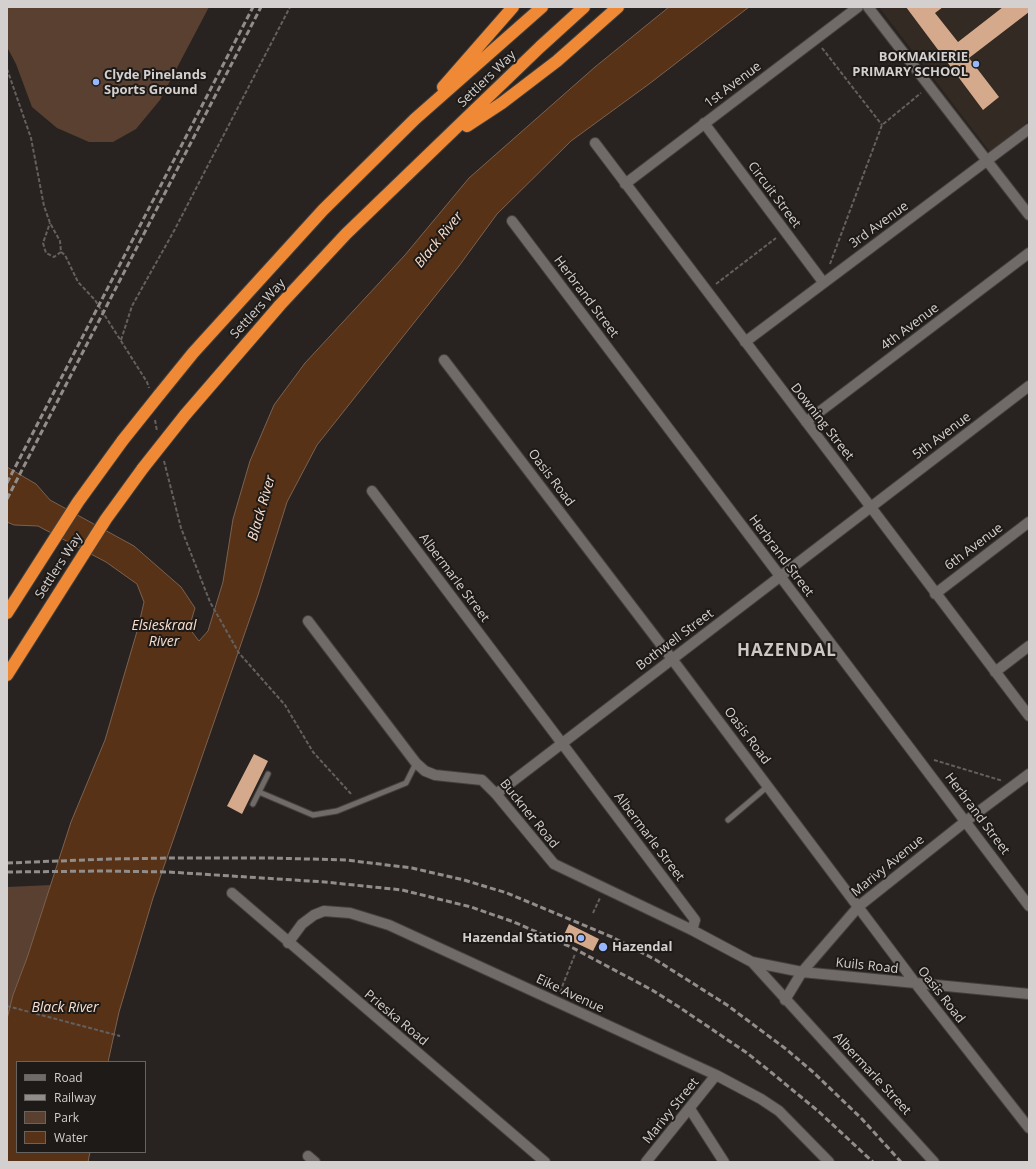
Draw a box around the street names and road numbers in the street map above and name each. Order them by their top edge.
street label: Settlers Way [455,47,519,111]
street label: 1st Avenue [702,59,764,111]
street label: Circuit Street [744,159,804,231]
street label: 3rd Avenue [846,198,912,252]
street label: Herbrand Street [550,253,622,341]
street label: Settlers Way [227,276,289,342]
street label: 4th Avenue [878,300,942,354]
street label: Downing Street [787,380,857,464]
street label: 5th Avenue [910,409,974,463]
street label: Oasis Road [524,446,578,510]
street label: Herbrand Street [745,512,817,600]
street label: 6th Avenue [942,520,1006,574]
street label: Settlers Way [32,530,86,602]
street label: Albermarle Street [416,531,492,625]
street label: Bothwell Street [633,606,717,674]
street label: Oasis Road [720,704,774,768]
street label: Herbrand Street [941,770,1013,858]
street label: Buckner Road [496,776,562,852]
street label: Albermarle Street [611,790,687,884]
street label: Marivy Avenue [848,832,928,900]
street label: Kuils Road [835,955,899,977]
street label: Oasis Road [914,964,968,1026]
street label: Eike Avenue [534,971,606,1017]
street label: Prieska Road [361,987,431,1049]
street label: Albermarle Street [830,1030,914,1118]
street label: Marivy Street [640,1075,702,1147]

